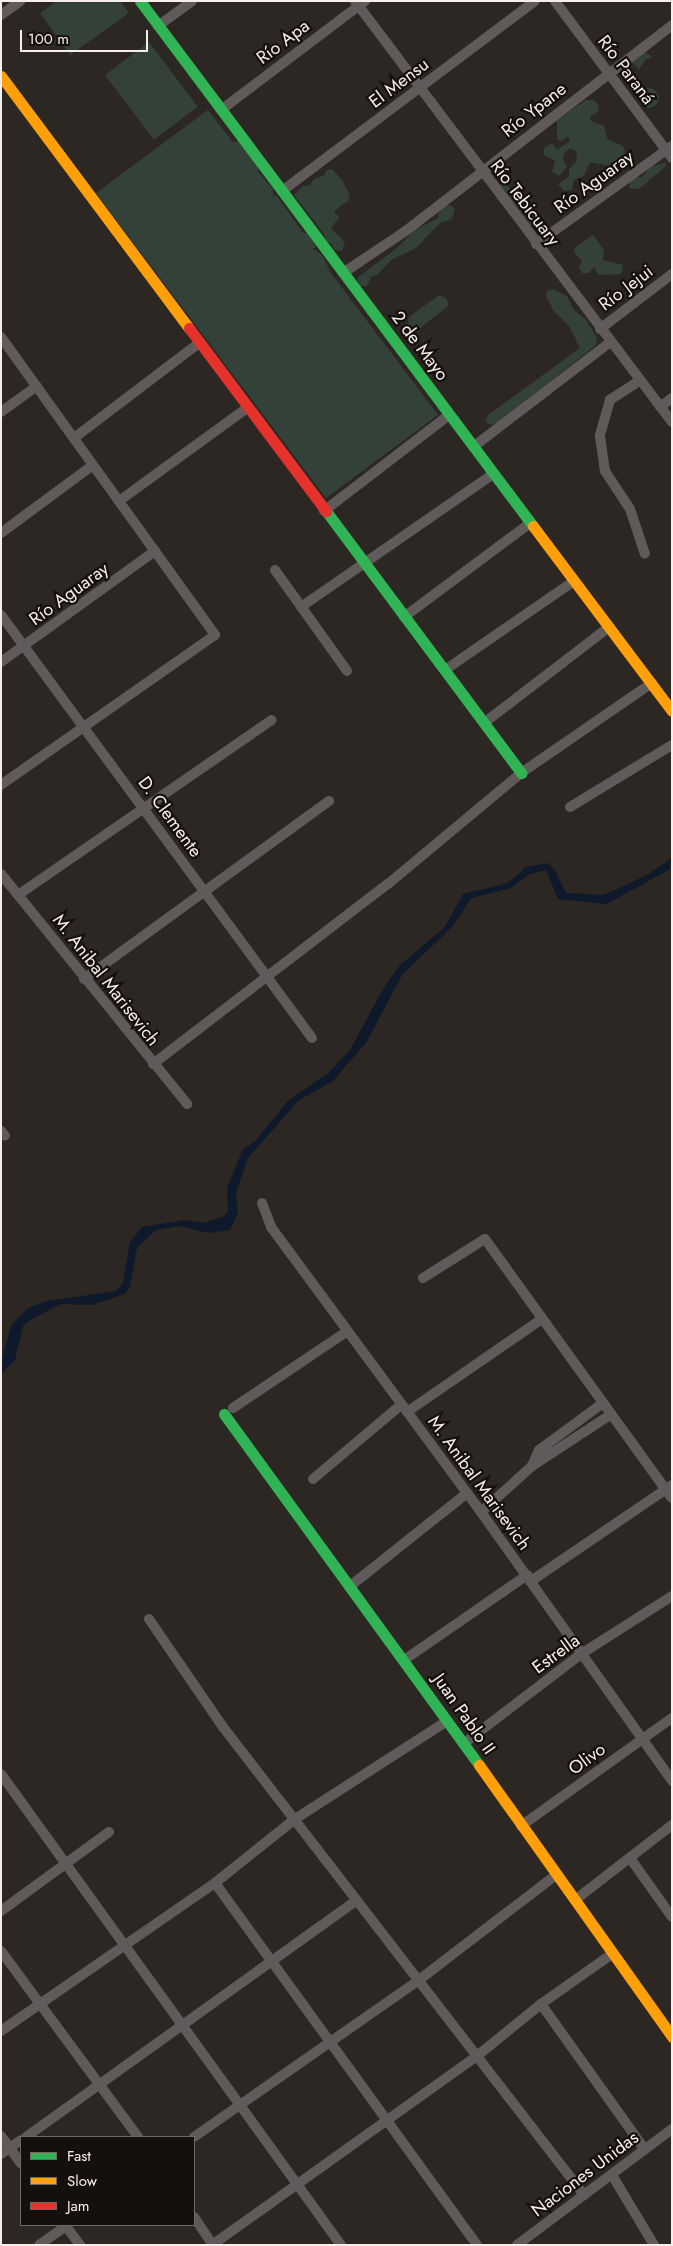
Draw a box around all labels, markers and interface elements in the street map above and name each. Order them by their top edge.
street label: Río Apa [252,15,314,69]
scale bar [22,20,150,52]
text: 100 m [28,28,69,50]
street label: Río Paraná [593,31,659,109]
street label: El Mensu [365,53,433,113]
street label: Río Ypane [497,78,571,142]
street label: Río Aguaray [550,146,638,218]
street label: Río Tebicuary [486,156,564,250]
street label: Río Jejui [595,261,657,315]
street label: 2 de Mayo [387,307,453,385]
street label: Río Aguaray [25,558,113,630]
street label: D. Clemente [133,772,207,862]
street label: M. Anibal Marisevich [48,910,164,1050]
street label: M. Anibal Marisevich [423,1412,535,1554]
street label: Estrella [528,1630,584,1678]
street label: Juan Pablo II [428,1669,500,1759]
street label: Olivo [564,1738,610,1780]
street label: Naciones Unidas [527,2127,643,2221]
legend [20,2136,195,2226]
text: Fast [67,2145,91,2167]
text: Slow [67,2170,97,2192]
text: Jam [67,2195,90,2217]

